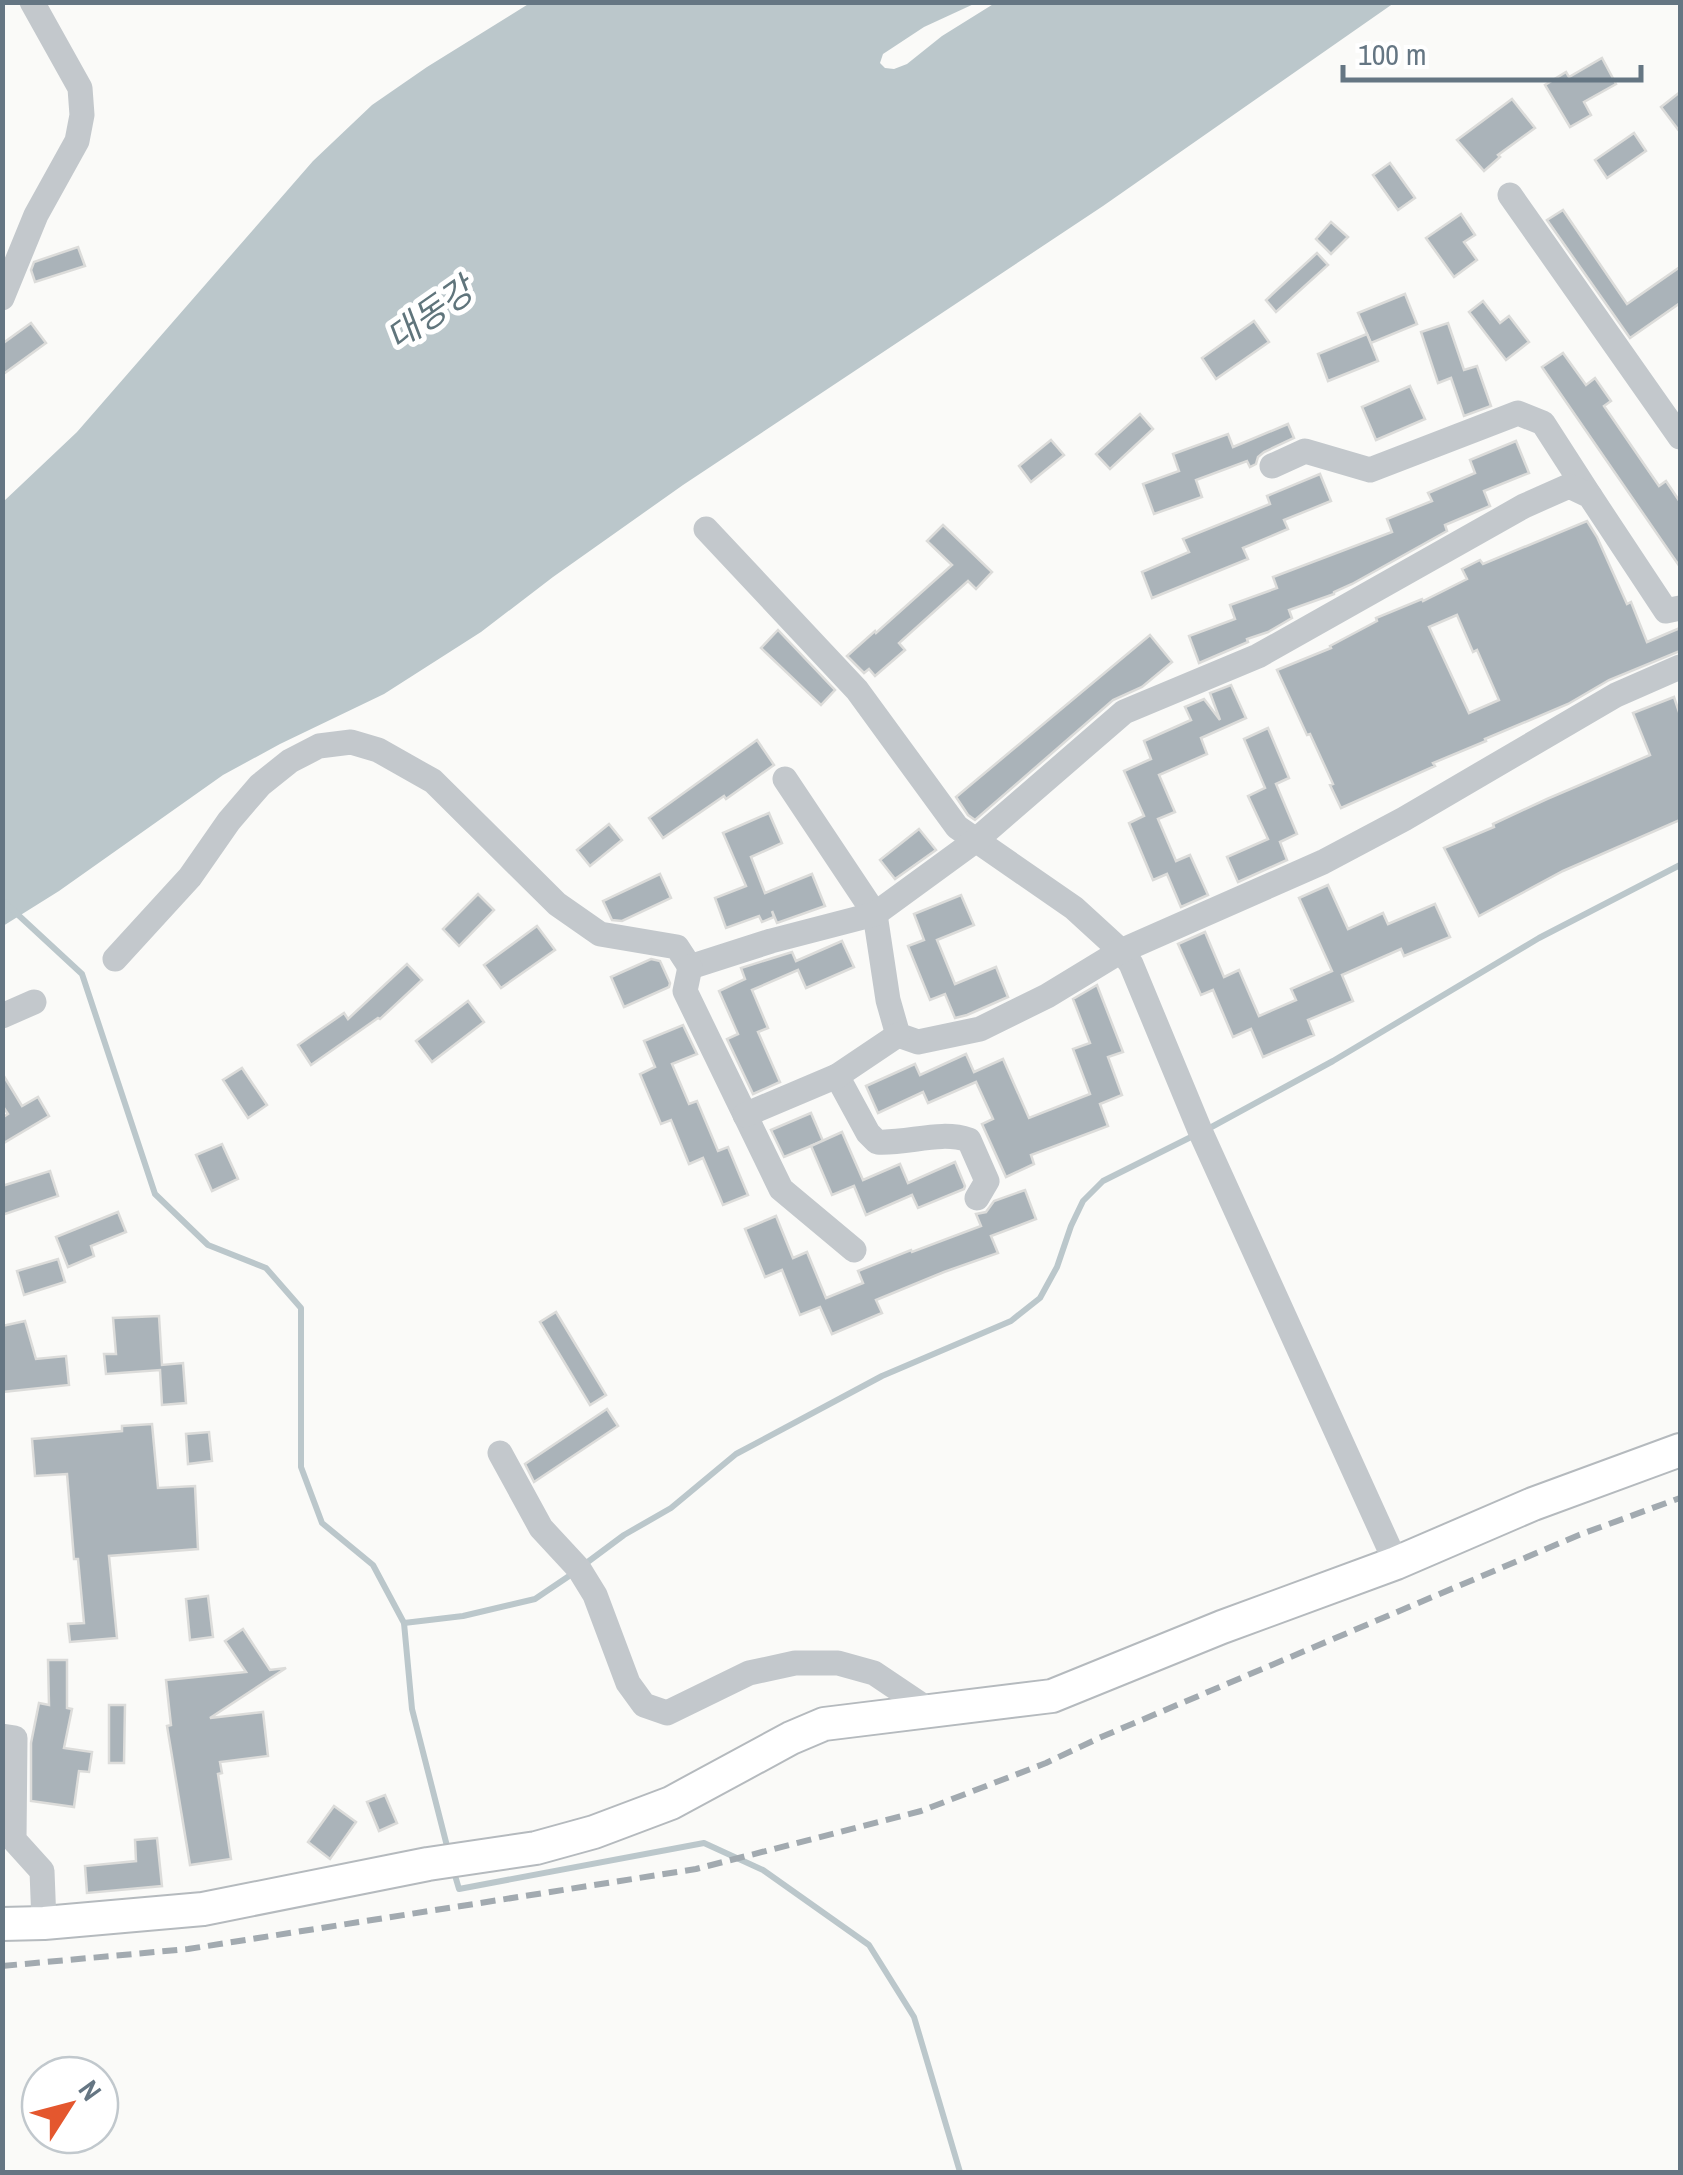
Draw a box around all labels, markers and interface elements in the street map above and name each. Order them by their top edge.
scale bar [1343,20,1640,82]
text: 100 m [1358,34,1426,74]
water label: 대동강 [377,264,487,361]
north arrow [20,2055,120,2155]
text: N [70,2072,110,2108]

